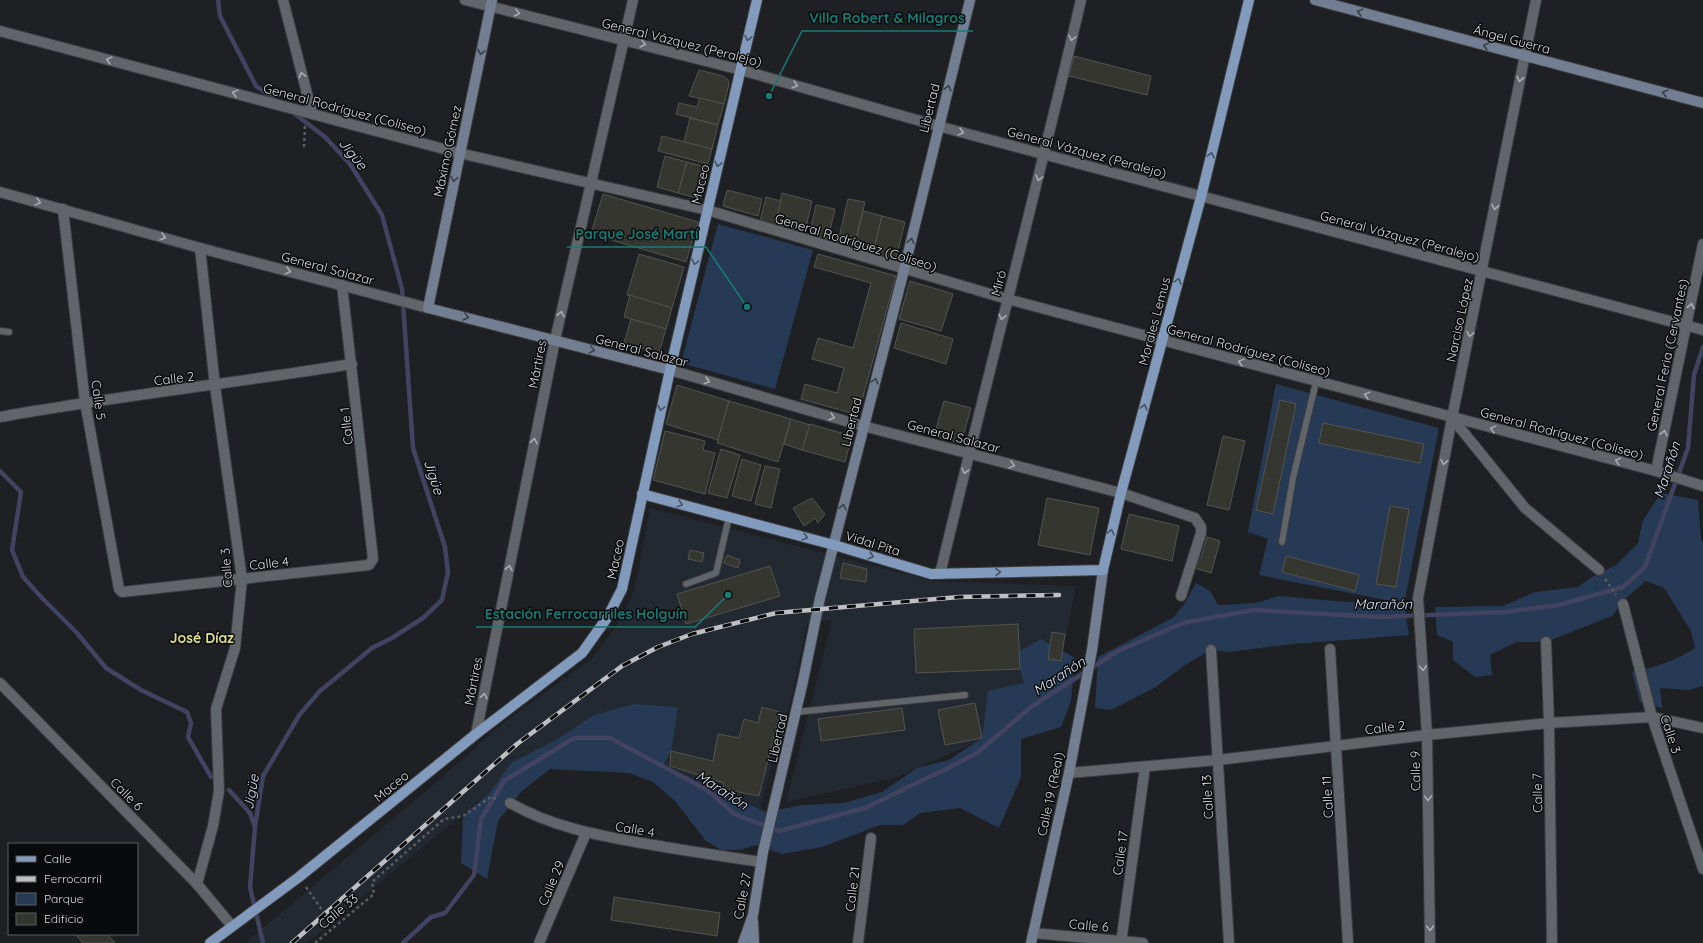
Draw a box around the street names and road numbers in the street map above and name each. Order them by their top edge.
street label: General Vázquez (Peralejo) [600,14,764,70]
street label: Ángel Guerra [1472,21,1552,57]
street label: General Rodríguez (Coliseo) [262,79,428,139]
street label: Libertad [915,82,943,134]
street label: Máximo Gómez [429,104,465,198]
street label: General Vázquez (Peralejo) [1006,123,1169,181]
street label: Maceo [687,162,713,206]
street label: General Vázquez (Peralejo) [1319,207,1482,265]
street label: General Rodríguez (Coliseo) [773,210,939,274]
street label: General Salazar [280,248,376,288]
street label: Miró [987,268,1009,298]
street label: Morales Lemus [1135,275,1173,367]
street label: Narciso López [1442,277,1476,363]
street label: General Feria (Cervantes) [1643,277,1691,433]
street label: General Rodríguez (Coliseo) [1166,320,1332,380]
street label: General Salazar [594,330,690,370]
street label: Mártires [524,338,550,390]
street label: Calle 2 [153,368,195,388]
street label: Calle 5 [88,379,110,421]
street label: Libertad [837,396,865,448]
street label: General Rodríguez (Coliseo) [1479,403,1645,463]
street label: Calle 1 [336,406,356,446]
street label: General Salazar [906,416,1002,456]
street label: Vidal Pita [844,527,902,559]
street label: Maceo [603,537,627,581]
street label: Calle 3 [217,547,235,588]
street label: Calle 4 [248,553,290,573]
street label: Mártires [460,655,486,707]
street label: Libertad [764,712,790,764]
street label: Calle 3 [1657,713,1685,756]
street label: Calle 2 [1364,717,1406,737]
street label: Calle 19 (Real) [1033,750,1067,837]
street label: Calle 9 [1407,751,1423,791]
street label: Maceo [370,767,412,805]
street label: Calle 7 [1529,773,1545,813]
street label: Calle 6 [107,774,147,814]
street label: Calle 13 [1198,774,1216,820]
street label: Calle 11 [1318,775,1336,819]
street label: Calle 4 [614,818,656,840]
street label: Calle 17 [1109,829,1131,876]
street label: Calle 29 [534,858,568,908]
street label: Calle 21 [841,866,863,912]
street label: Calle 27 [730,871,754,920]
street label: Calle 33 [315,890,361,932]
street label: Calle 6 [1068,915,1110,935]

